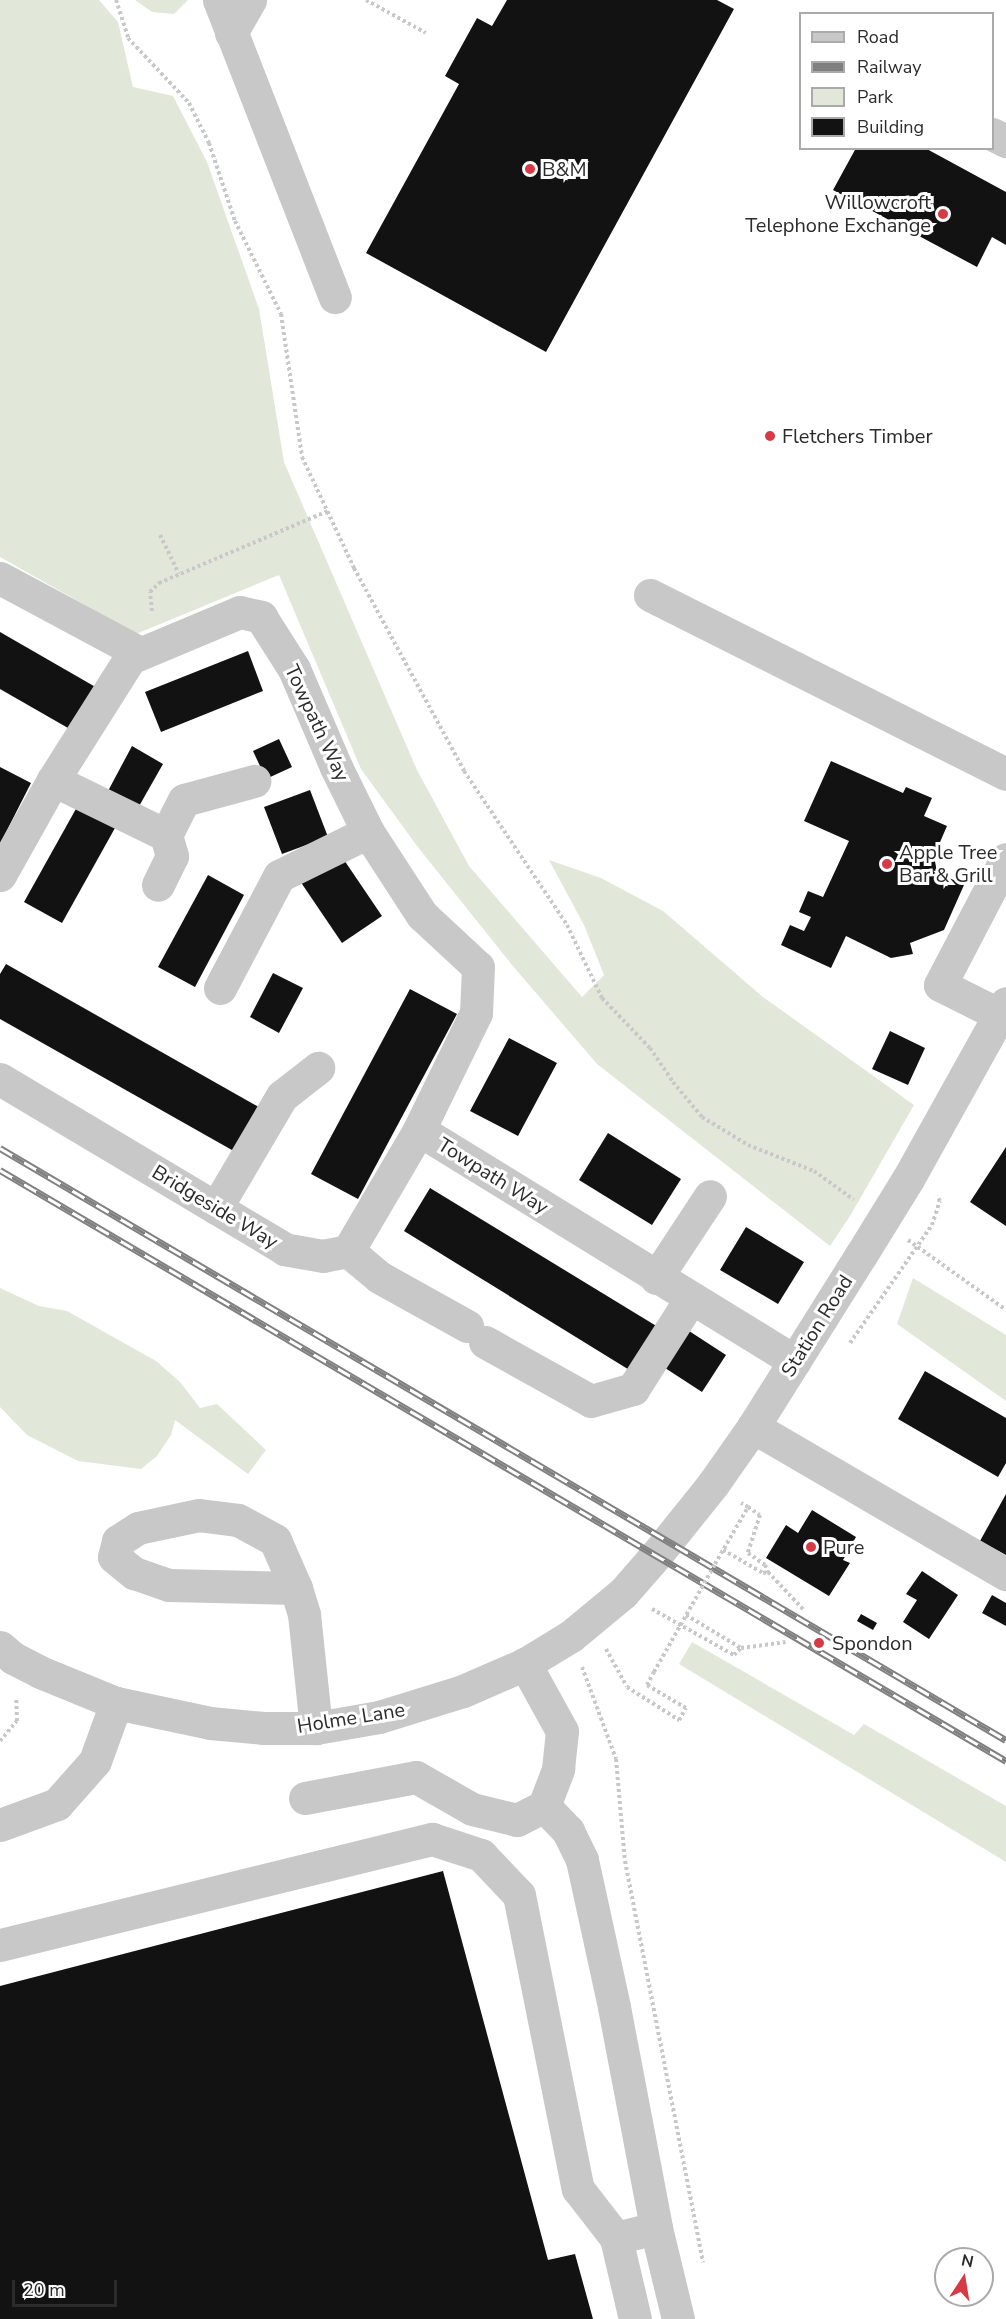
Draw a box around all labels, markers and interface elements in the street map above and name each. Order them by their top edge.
legend [799,12,994,150]
text: Road [857,25,899,49]
text: Railway [857,55,922,79]
text: Park [857,85,893,109]
text: Building [857,115,924,139]
place label: B&M [542,157,586,181]
marker: B&M [523,162,537,176]
place label: Willowcroft Telephone Exchange [745,190,931,237]
marker: Willowcroft Telephone Exchange [936,207,950,221]
place label: Fletchers Timber [782,424,933,448]
marker: Fletchers Timber [763,429,777,443]
street label: Towpath Way [280,661,354,785]
place label: Apple Tree Bar & Grill [899,840,997,887]
marker: Apple Tree Bar & Grill [880,857,894,871]
street label: Towpath Way [433,1133,553,1219]
street label: Bridgeside Way [148,1160,282,1254]
street label: Station Road [776,1271,858,1381]
place label: Pure [823,1535,864,1559]
marker: Pure [804,1540,818,1554]
place label: Spondon [832,1631,913,1655]
marker: Spondon [810,1634,828,1652]
street label: Holme Lane [295,1698,407,1738]
north arrow [934,2247,994,2307]
text: N [959,2249,975,2273]
scale bar [15,2268,120,2306]
text: 20 m [23,2278,65,2302]

